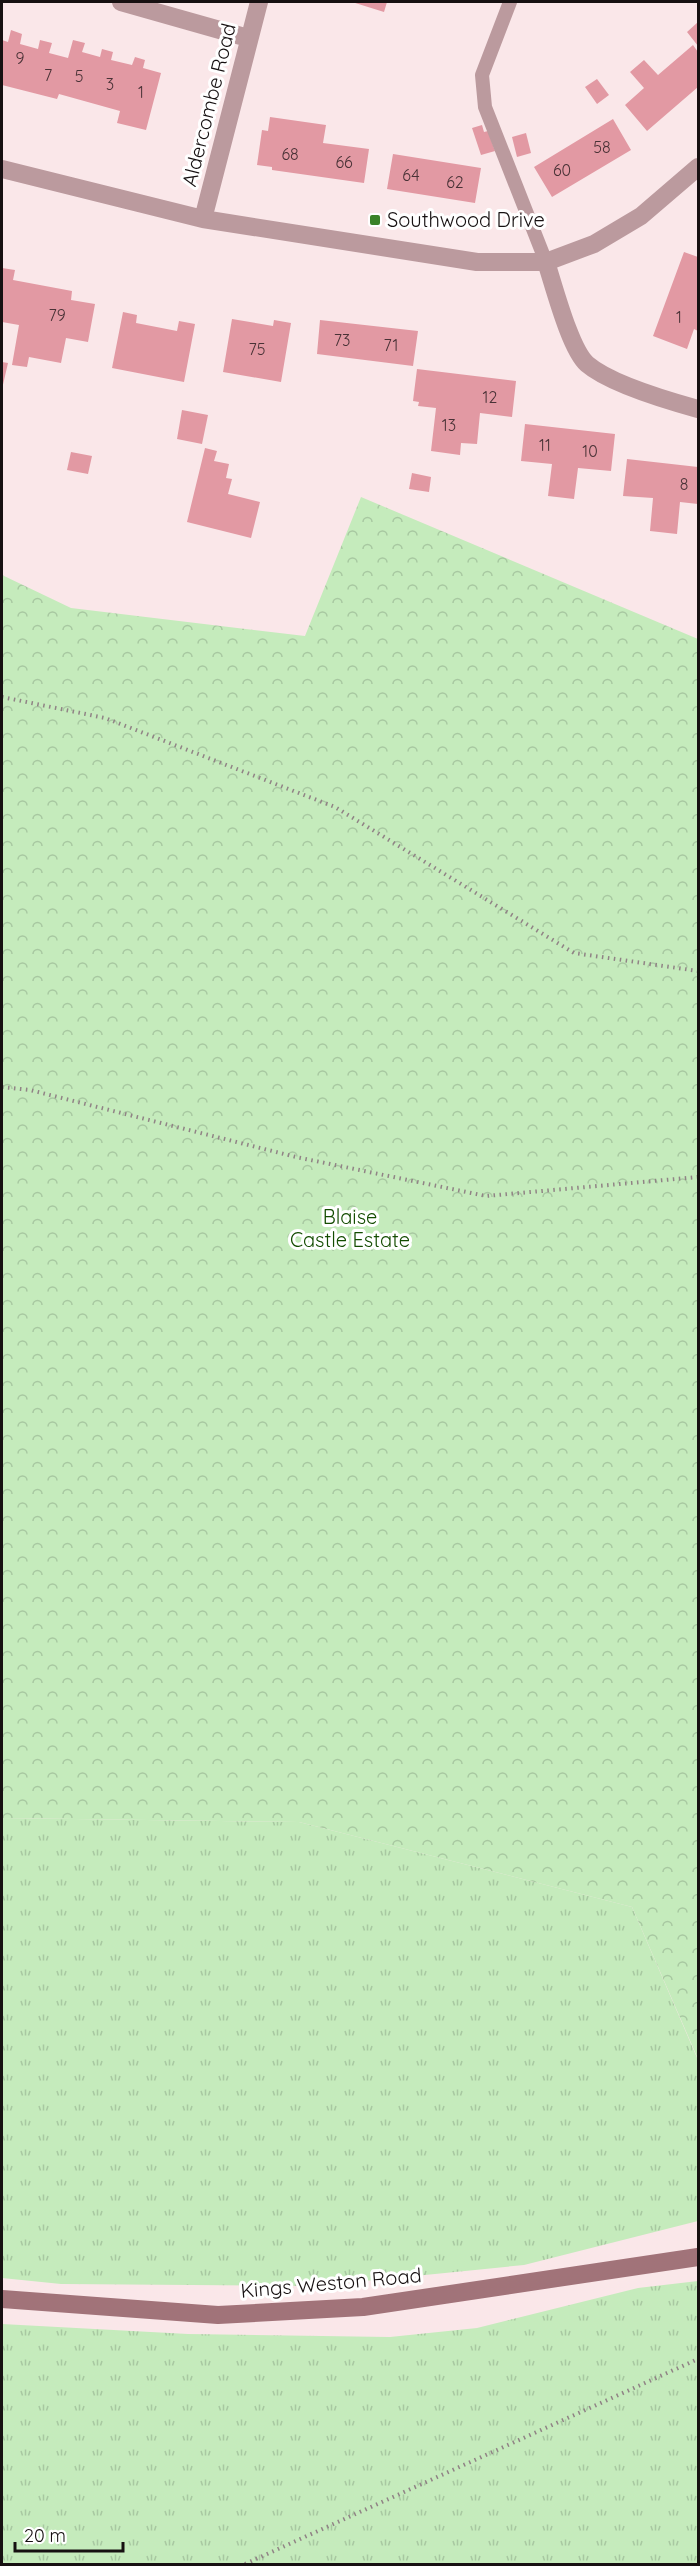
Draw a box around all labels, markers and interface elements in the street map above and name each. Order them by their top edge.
street label: Aldercombe Road [176,21,241,189]
house number: 9 [16,48,25,68]
house number: 7 [44,65,52,85]
house number: 5 [75,66,83,86]
house number: 3 [106,74,114,94]
house number: 1 [138,82,144,102]
house number: 58 [593,137,611,157]
house number: 68 [281,144,299,164]
house number: 66 [335,152,353,172]
house number: 60 [553,160,571,180]
house number: 64 [402,165,420,185]
house number: 62 [446,172,464,192]
place label: Southwood Drive [387,207,545,232]
marker: Southwood Drive [368,213,382,227]
house number: 79 [48,305,66,325]
house number: 1 [676,307,682,327]
house number: 73 [334,330,350,350]
house number: 71 [384,335,398,355]
house number: 75 [249,339,265,359]
house number: 12 [483,387,498,407]
house number: 13 [442,415,456,435]
house number: 11 [539,435,551,455]
house number: 10 [582,441,598,461]
house number: 8 [680,474,688,494]
park label: Blaise Castle Estate [290,1204,410,1252]
street label: Kings Weston Road [239,2262,422,2303]
scale bar [15,2515,123,2553]
text: 20 m [24,2524,66,2547]

